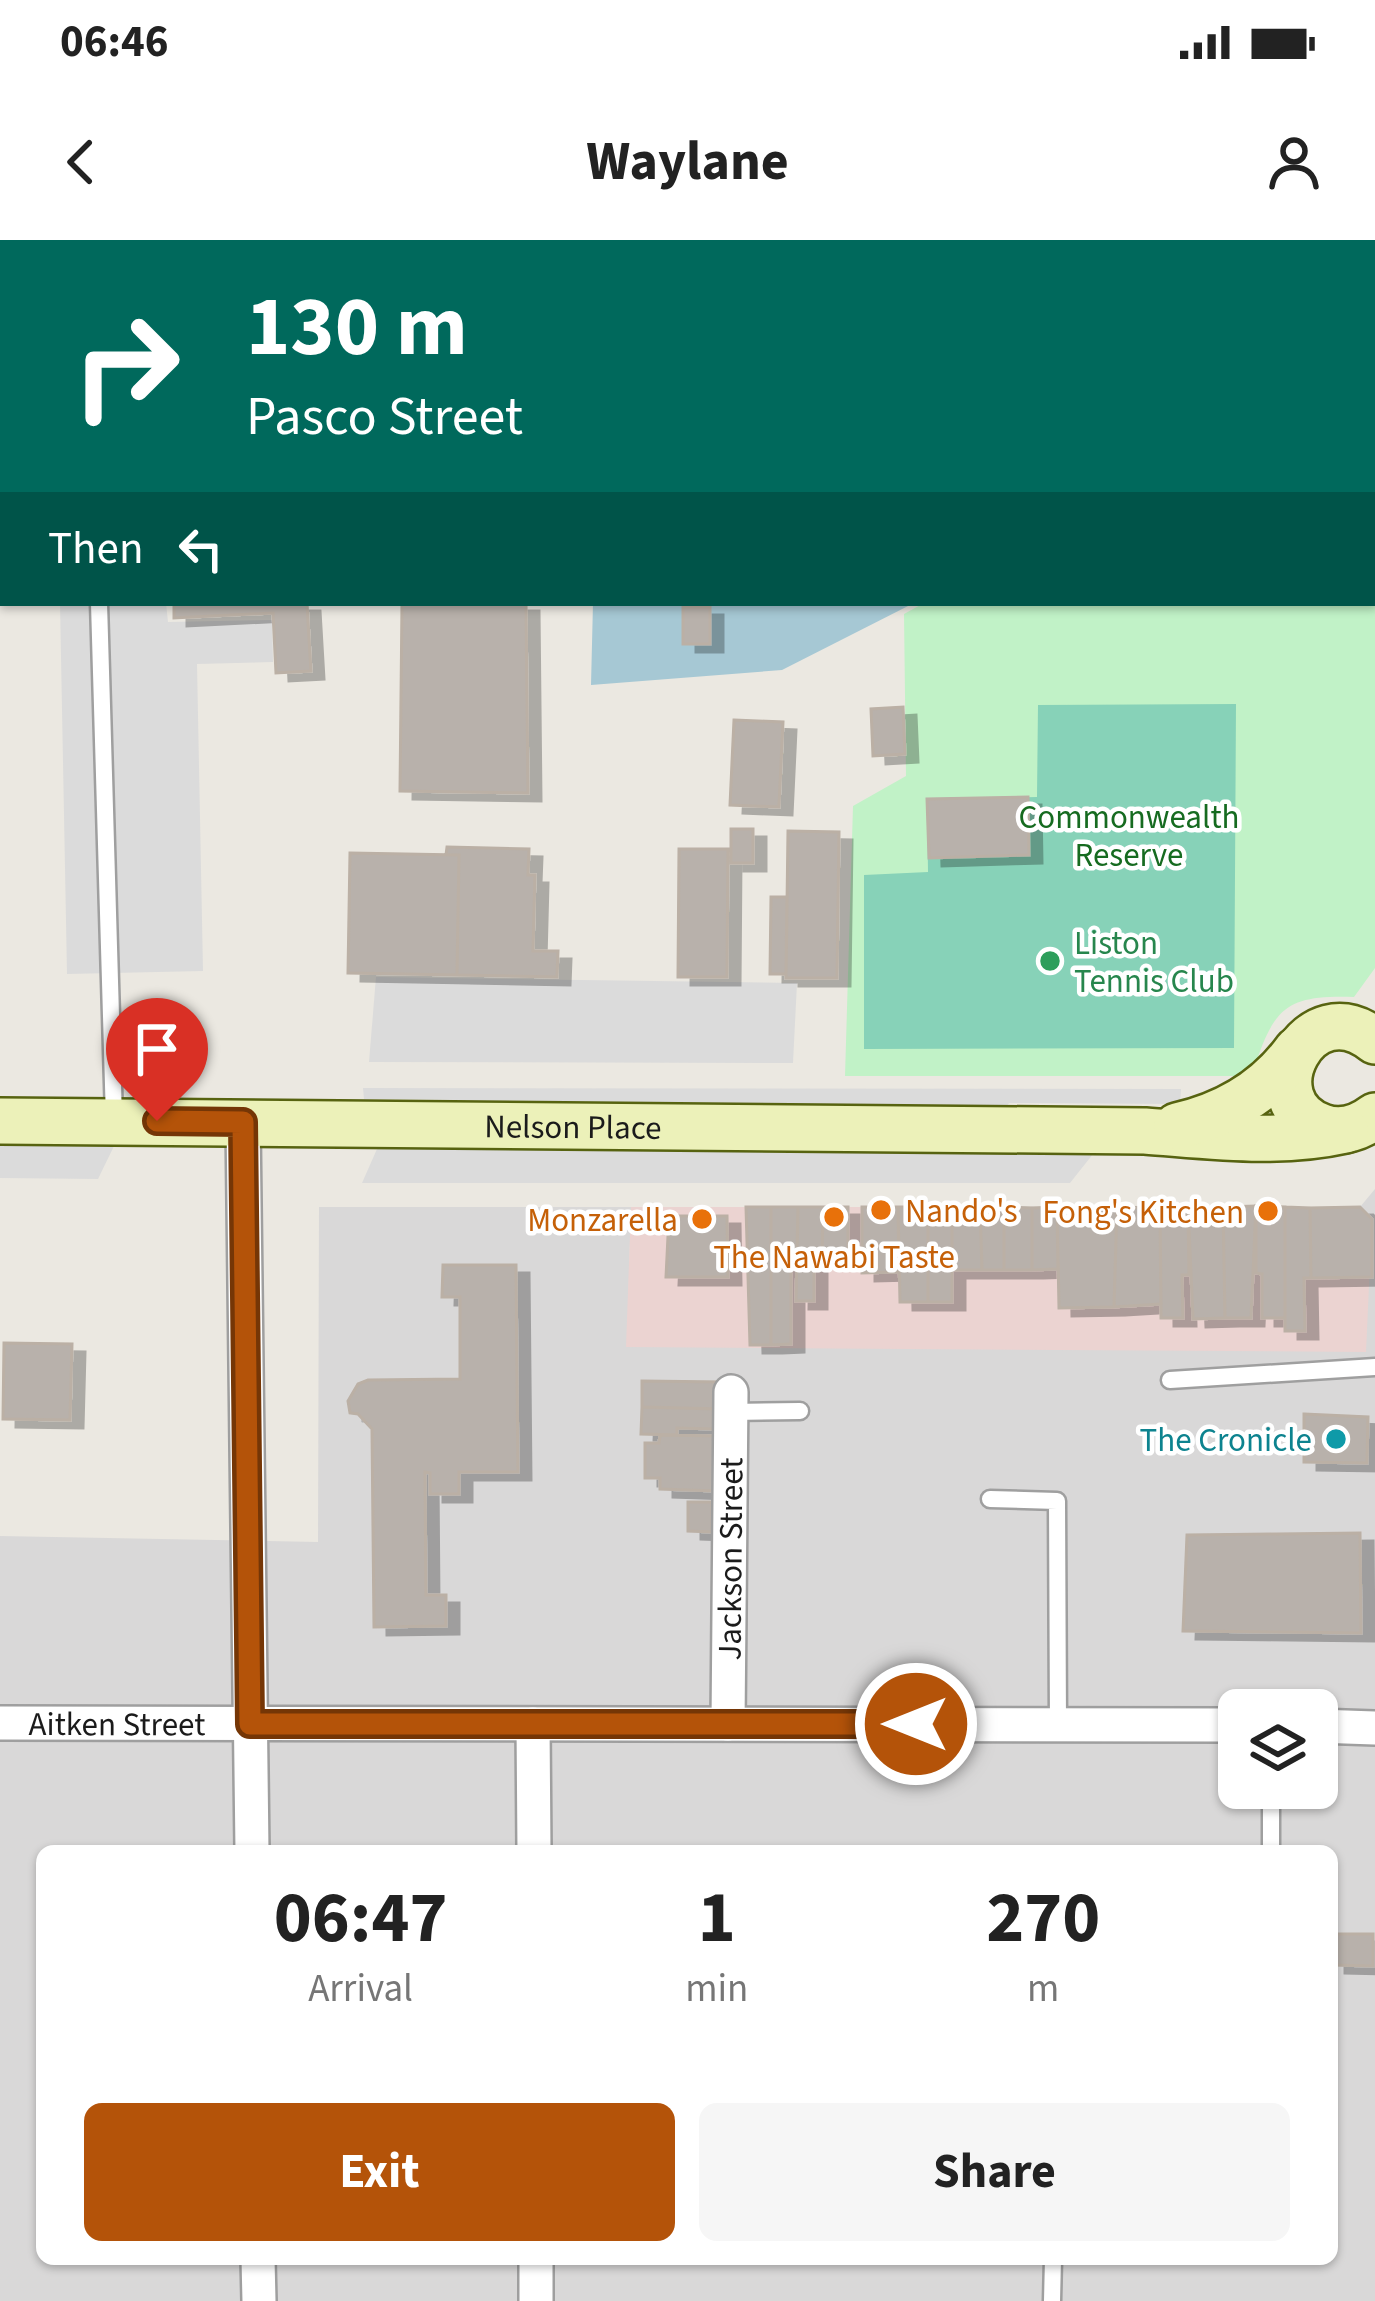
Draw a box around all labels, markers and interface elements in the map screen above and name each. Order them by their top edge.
text: 06:46 [60,10,169,74]
text: Waylane [586,124,789,201]
icon: back [48,129,114,195]
icon: person [1261,129,1327,195]
text: 130 m [246,268,468,388]
icon: right [48,288,204,444]
text: Pasco Street [246,379,523,456]
icon: left [168,516,234,582]
text: Then [48,517,144,581]
park label: Commonwealth Reserve [1018,794,1240,879]
place label: Liston Tennis Club [1074,920,1234,1005]
marker: Liston Tennis Club [1037,948,1063,974]
pin [106,998,208,1121]
icon: arrive [124,1016,190,1082]
street label: Nelson Place [484,1103,662,1152]
place label: Nando's [905,1188,1018,1235]
place label: Fong's Kitchen [1042,1189,1244,1236]
place label: Monzarella [527,1197,678,1244]
marker: Nando's [868,1197,894,1223]
marker: Fong's Kitchen [1255,1198,1281,1224]
marker: The Nawabi Taste [821,1204,847,1230]
marker: Monzarella [689,1206,715,1232]
place label: The Nawabi Taste [713,1234,955,1281]
place label: The Cronicle [1140,1417,1312,1464]
marker: The Cronicle [1323,1426,1349,1452]
street label: Jackson Street [707,1457,755,1661]
position arrow [853,1661,979,1787]
map controls [1218,1689,1338,1809]
button: layers [1218,1689,1338,1809]
street label: Aitken Street [29,1701,205,1748]
text: 06:47 [274,1867,447,1970]
text: 1 [698,1867,736,1970]
text: 270 [986,1867,1100,1970]
text: Arrival [308,1961,413,2017]
text: min [685,1961,748,2017]
text: m [1027,1961,1059,2017]
button: Exit [84,2103,675,2241]
button: Share [699,2103,1290,2241]

